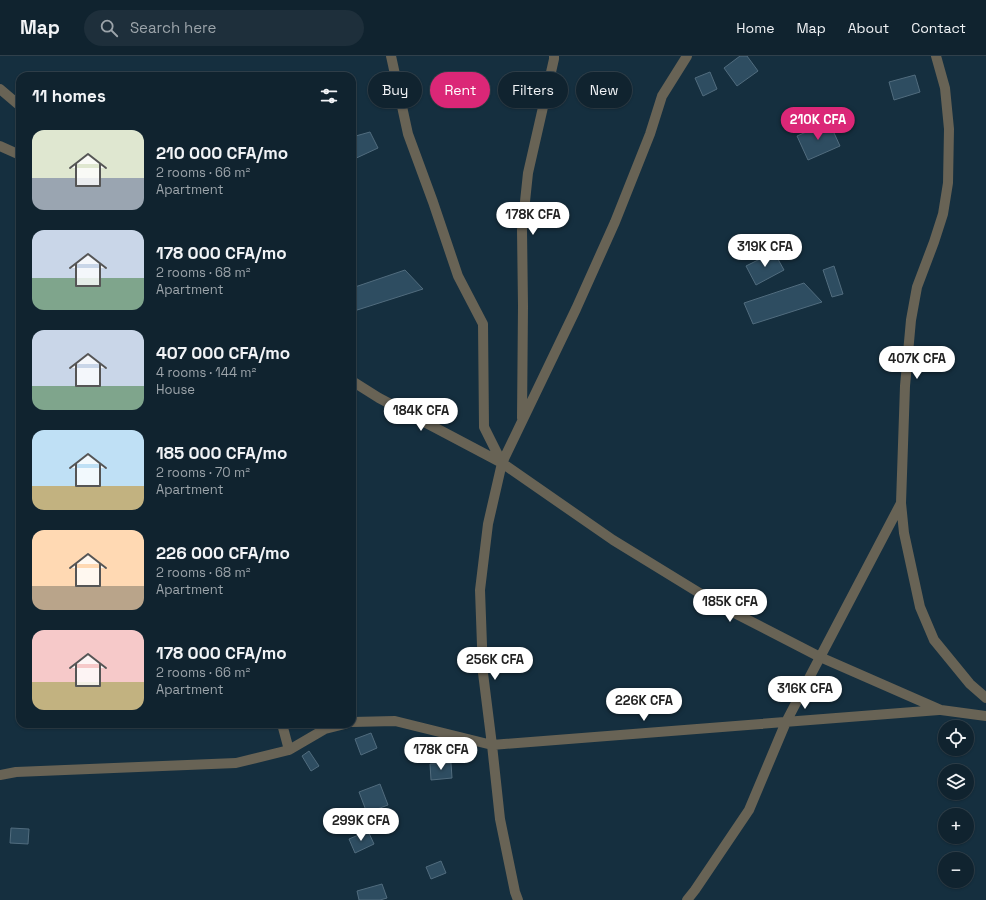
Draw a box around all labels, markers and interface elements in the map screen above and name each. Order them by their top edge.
search box [84,10,364,46]
text: Map [20,15,60,40]
icon: search [98,17,120,39]
text: Search here [130,18,216,37]
text: Home [736,19,774,37]
text: Map [796,19,826,37]
text: About [848,19,889,37]
text: Contact [911,19,966,37]
chip: Buy [368,72,422,108]
chip: Rent [430,72,490,108]
chip: Filters [498,72,568,108]
chip: New [576,72,632,108]
text: 11 homes [32,85,106,107]
icon: filters [318,85,340,107]
pin: 210K CFA [777,107,859,141]
text: 210K CFA [790,111,846,128]
text: 210 000 CFA/mo [156,142,288,164]
icon: home [64,146,112,194]
text: 2 rooms · 66 m² [156,164,250,181]
text: Apartment [156,181,224,198]
pin: 178K CFA [492,202,574,236]
text: 178K CFA [505,206,561,223]
pin: 319K CFA [724,234,806,268]
text: 319K CFA [737,238,793,255]
text: 178 000 CFA/mo [156,242,287,264]
icon: home [64,246,112,294]
text: 2 rooms · 68 m² [156,264,250,281]
text: Apartment [156,281,224,298]
text: 407 000 CFA/mo [156,342,290,364]
icon: home [64,346,112,394]
pin: 407K CFA [876,346,958,380]
text: 407K CFA [888,350,946,367]
text: 4 rooms · 144 m² [156,364,256,381]
text: House [156,381,195,398]
pin: 184K CFA [380,398,462,432]
text: 184K CFA [393,402,449,419]
text: 185 000 CFA/mo [156,442,287,464]
icon: home [64,446,112,494]
text: 2 rooms · 70 m² [156,464,250,481]
text: Apartment [156,481,224,498]
text: 226 000 CFA/mo [156,542,290,564]
icon: home [64,546,112,594]
text: 2 rooms · 68 m² [156,564,250,581]
text: Apartment [156,581,224,598]
pin: 185K CFA [689,589,771,623]
text: 185K CFA [702,593,758,610]
text: 178 000 CFA/mo [156,642,287,664]
icon: home [64,646,112,694]
pin: 256K CFA [454,647,536,681]
text: 256K CFA [466,651,524,668]
text: 2 rooms · 66 m² [156,664,250,681]
pin: 316K CFA [764,676,846,710]
text: 316K CFA [777,680,833,697]
text: Apartment [156,681,224,698]
pin: 226K CFA [603,688,685,722]
text: 226K CFA [615,692,673,709]
map controls [938,720,974,888]
button: locate [938,720,974,756]
pin: 178K CFA [400,737,482,771]
text: 178K CFA [413,741,469,758]
button: layers [938,764,974,800]
pin: 299K CFA [320,808,402,842]
button: + [938,808,974,844]
text: 299K CFA [332,812,390,829]
button: − [938,852,974,888]

